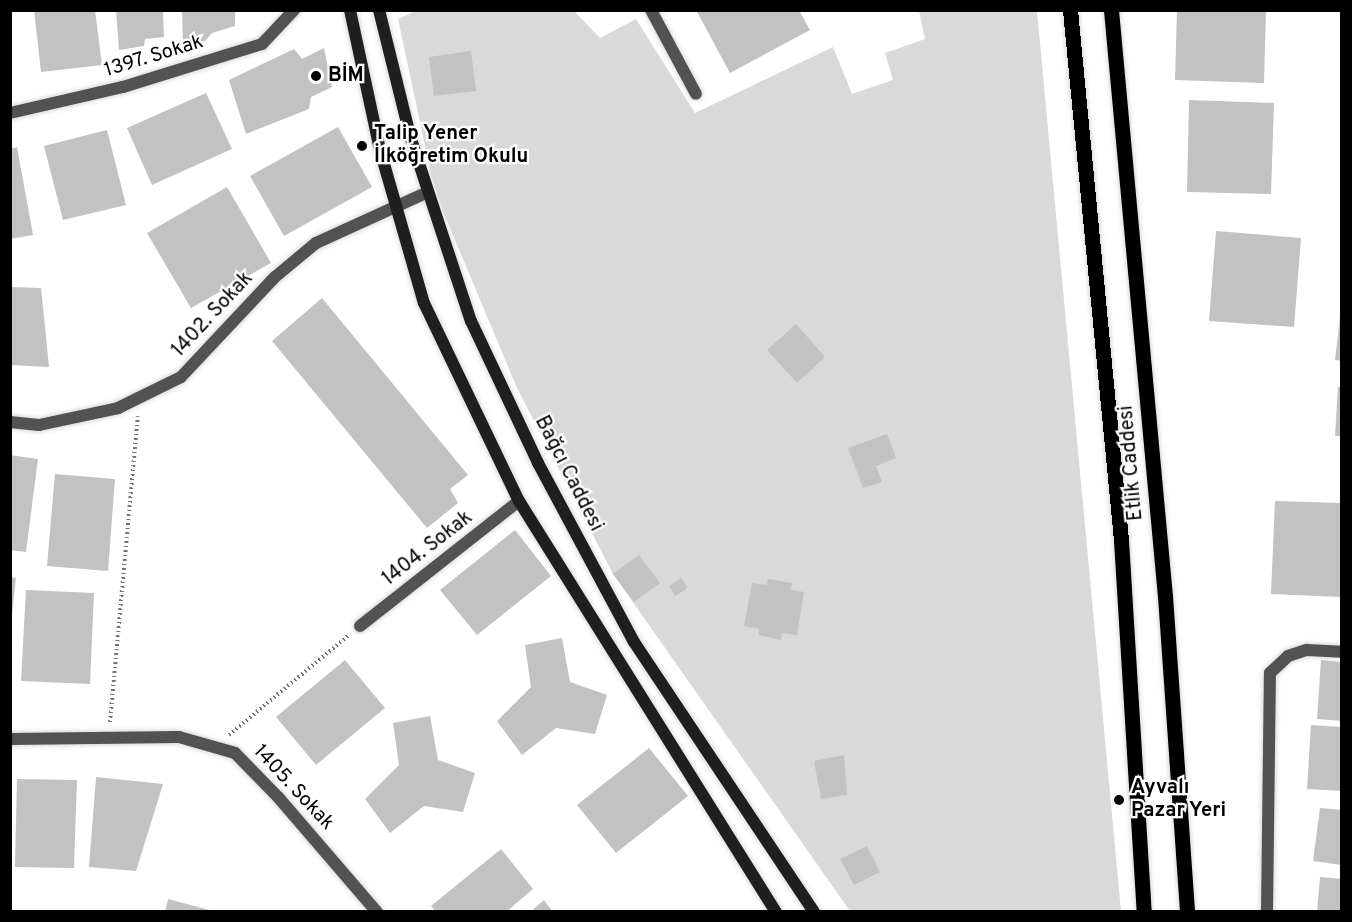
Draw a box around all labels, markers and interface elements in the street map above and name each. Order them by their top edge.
street label: 1397. Sokak [102,31,206,83]
place label: BİM [328,64,364,88]
marker: BİM [309,69,323,83]
place label: Talip Yener İlköğretim Okulu [374,122,528,169]
marker: Talip Yener İlköğretim Okulu [355,139,369,153]
street label: 1402. Sokak [167,267,259,363]
street label: Etlik Caddesi [1115,404,1149,522]
street label: Bağcı Caddesi [529,412,607,536]
street label: 1404. Sokak [378,506,478,592]
street label: 1405. Sokak [247,740,339,836]
place label: Ayvalı Pazar Yeri [1131,777,1227,824]
marker: Ayvalı Pazar Yeri [1112,793,1126,807]

